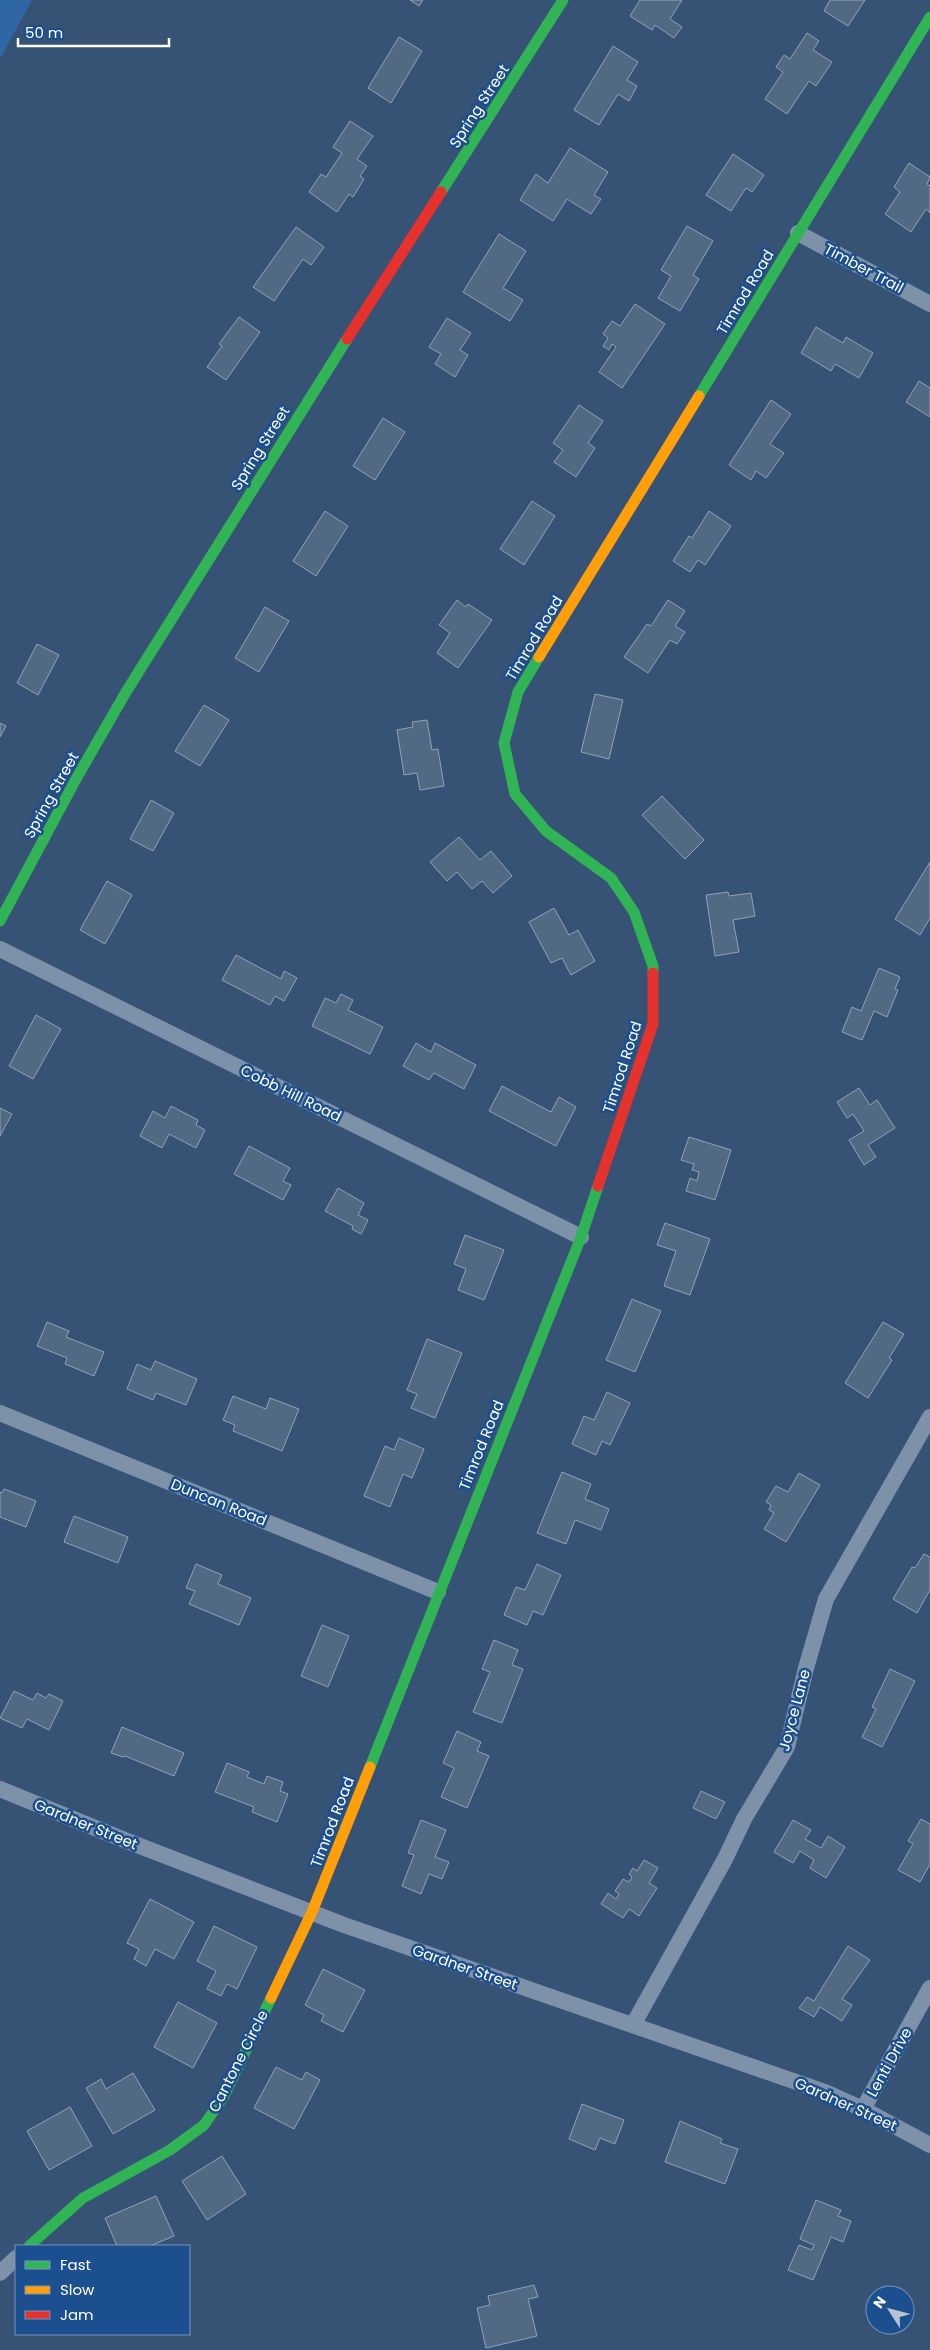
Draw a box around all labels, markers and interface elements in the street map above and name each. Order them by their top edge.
scale bar [18,15,169,47]
text: 50 m [25,22,63,43]
street label: Spring Street [444,60,514,152]
street label: Timber Trail [820,238,908,298]
street label: Timrod Road [711,246,779,338]
street label: Spring Street [226,402,294,494]
street label: Timrod Road [500,592,568,684]
street label: Spring Street [19,748,83,842]
street label: Timrod Road [597,1018,647,1116]
street label: Cobb Hill Road [237,1059,345,1127]
street label: Timrod Road [453,1397,509,1493]
street label: Duncan Road [168,1473,270,1531]
street label: Joyce Lane [773,1667,815,1753]
street label: Timrod Road [305,1774,359,1870]
street label: Gardner Street [31,1794,141,1854]
street label: Gardner Street [410,1939,520,1995]
street label: Cantone Circle [203,2006,273,2116]
street label: Lenti Drive [861,2024,917,2100]
street label: Gardner Street [791,2072,901,2136]
legend [15,2245,190,2335]
text: Fast [60,2254,91,2275]
text: Slow [60,2279,95,2300]
north arrow [865,2285,915,2335]
text: N [868,2292,891,2312]
text: Jam [60,2304,94,2325]

